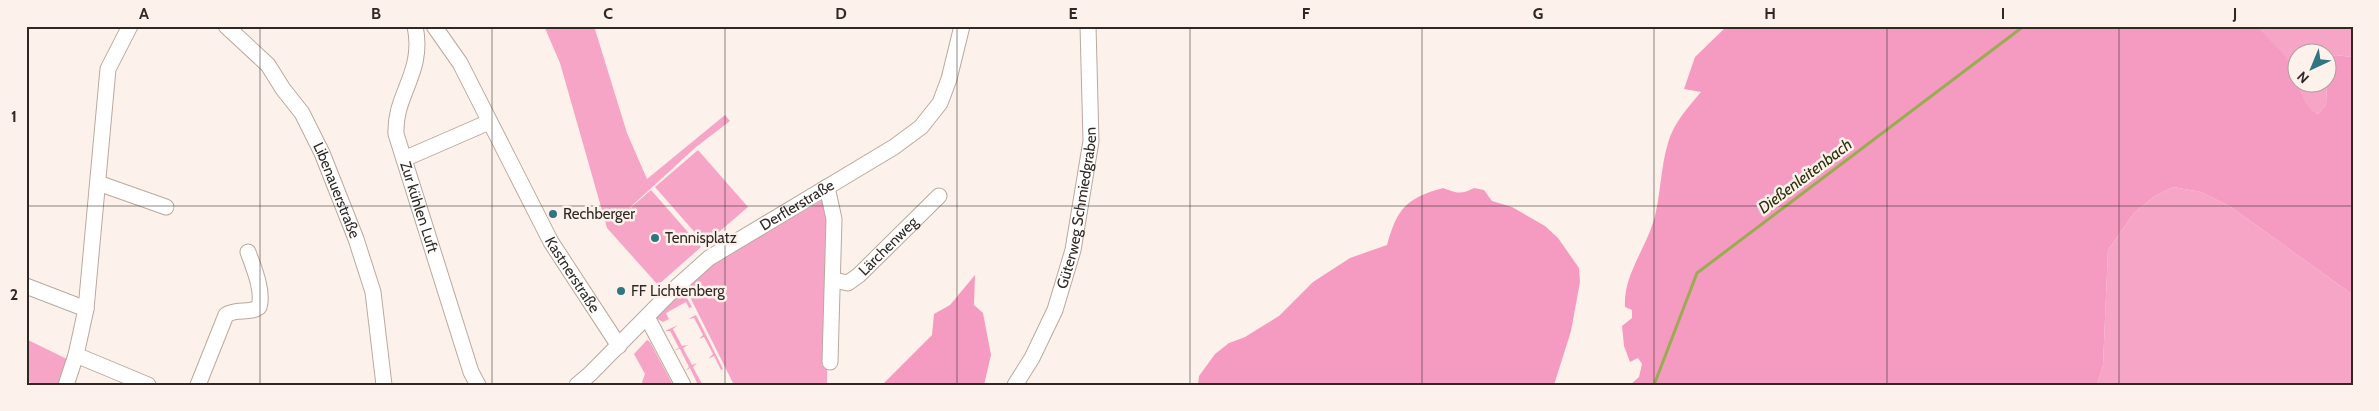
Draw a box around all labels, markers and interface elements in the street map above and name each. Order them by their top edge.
text: A [139,4,149,23]
text: B [371,4,381,23]
text: C [603,4,613,23]
text: D [835,4,847,23]
text: E [1068,4,1078,23]
text: F [1302,4,1311,23]
text: G [1533,4,1543,23]
text: H [1764,4,1776,23]
text: I [2001,4,2005,23]
text: J [2232,4,2237,23]
north arrow [2286,42,2336,92]
text: N [2293,67,2313,87]
text: 1 [11,107,17,126]
street label: Güterweg Schmiedgraben [1053,127,1100,291]
water label: Dießenleitenbach [1754,135,1856,217]
street label: Libenauerstraße [309,139,364,241]
street label: Zur kühlen Luft [396,159,442,255]
street label: Derflerstraße [757,176,838,234]
place label: Rechberger [563,205,635,223]
marker: Rechberger [547,208,559,220]
street label: Lärchenweg [855,213,922,279]
place label: Tennisplatz [665,229,737,247]
marker: Tennisplatz [649,232,661,244]
street label: Kastnerstraße [541,234,604,316]
place label: FF Lichtenberg [631,282,725,300]
text: 2 [10,285,18,304]
marker: FF Lichtenberg [615,285,627,297]

